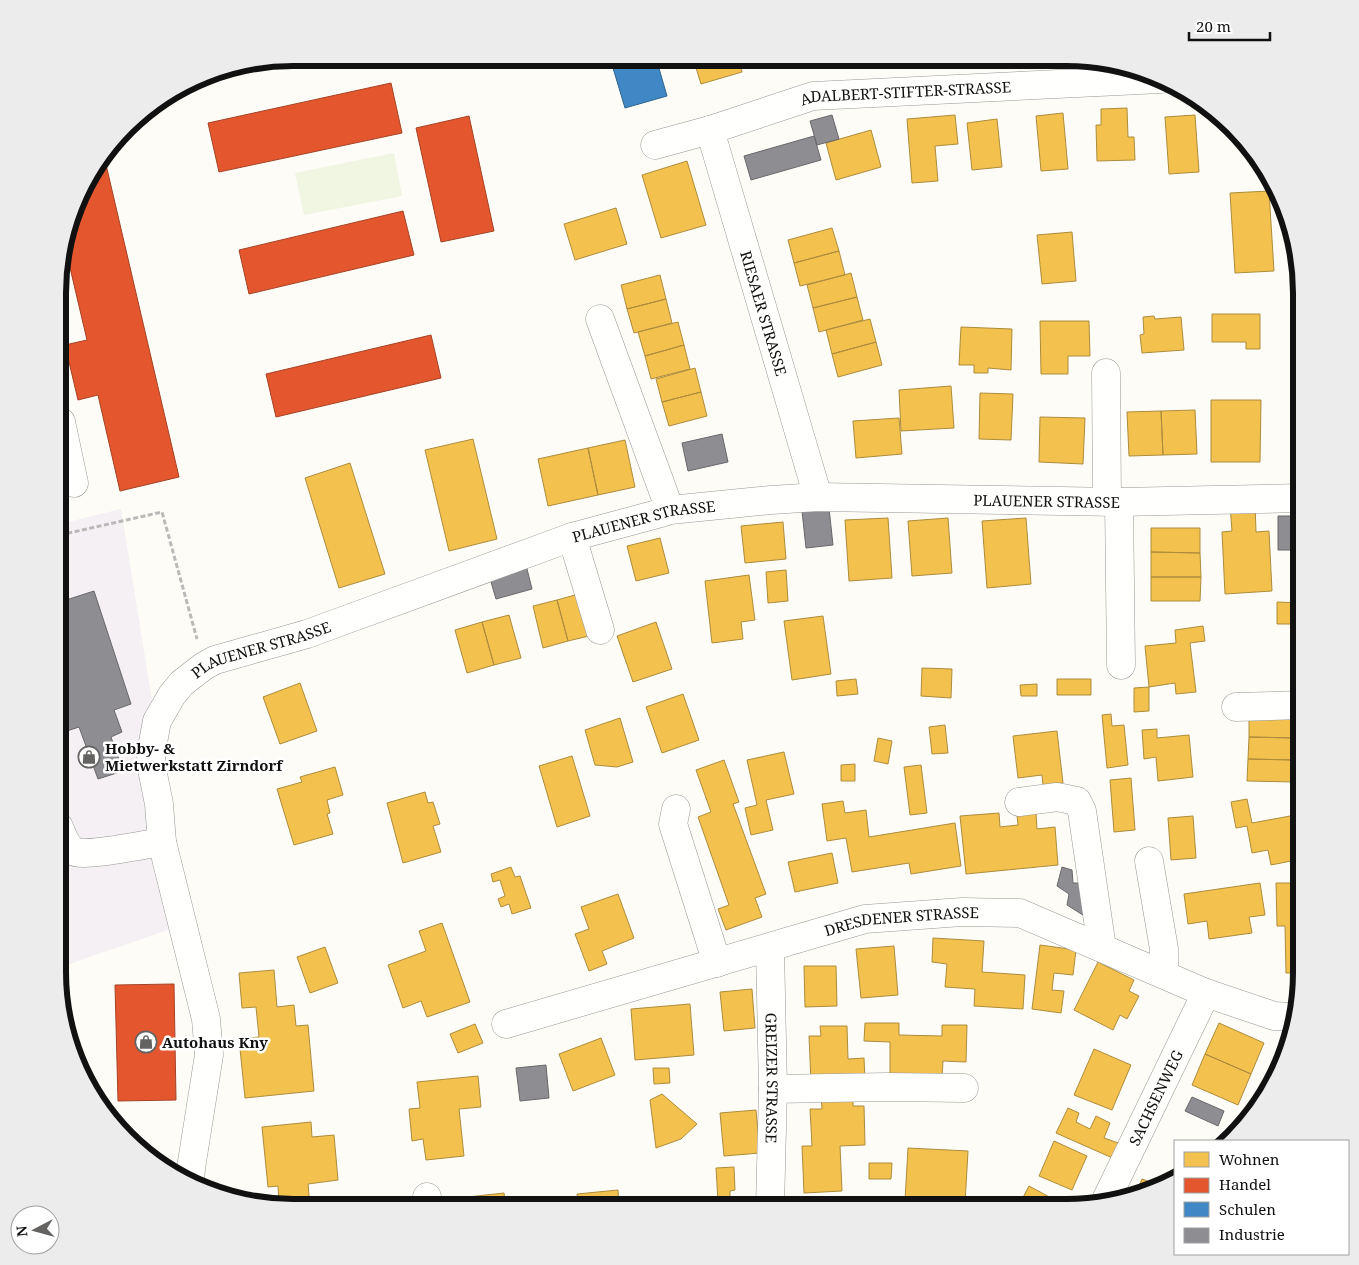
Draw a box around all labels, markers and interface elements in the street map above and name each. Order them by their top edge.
scale bar [1189,10,1270,42]
text: 20 m [1196,16,1231,36]
street label: ADALBERT-STIFTER-STRASSE [797,76,1011,110]
street label: RIESAER STRASSE [736,248,792,378]
street label: PLAUENER STRASSE [973,490,1120,512]
street label: PLAUENER STRASSE [570,496,716,547]
street label: PLAUENER STRASSE [187,616,333,683]
place label: Hobby- & Mietwerkstatt Zirndorf [105,738,284,775]
shop icon: Hobby- & Mietwerkstatt Zirndorf [77,745,101,769]
street label: DRESDENER STRASSE [822,902,979,940]
street label: GREIZER STRASSE [761,1012,783,1144]
shop icon: Autohaus Kny [134,1030,158,1054]
place label: Autohaus Kny [162,1032,268,1052]
street label: SACHSENWEG [1124,1046,1187,1149]
legend [1174,1140,1349,1255]
text: Wohnen [1219,1149,1280,1169]
text: Handel [1219,1174,1271,1194]
text: Schulen [1219,1199,1276,1219]
north arrow [10,1205,60,1255]
text: Industrie [1219,1224,1285,1244]
text: N [12,1225,32,1238]

